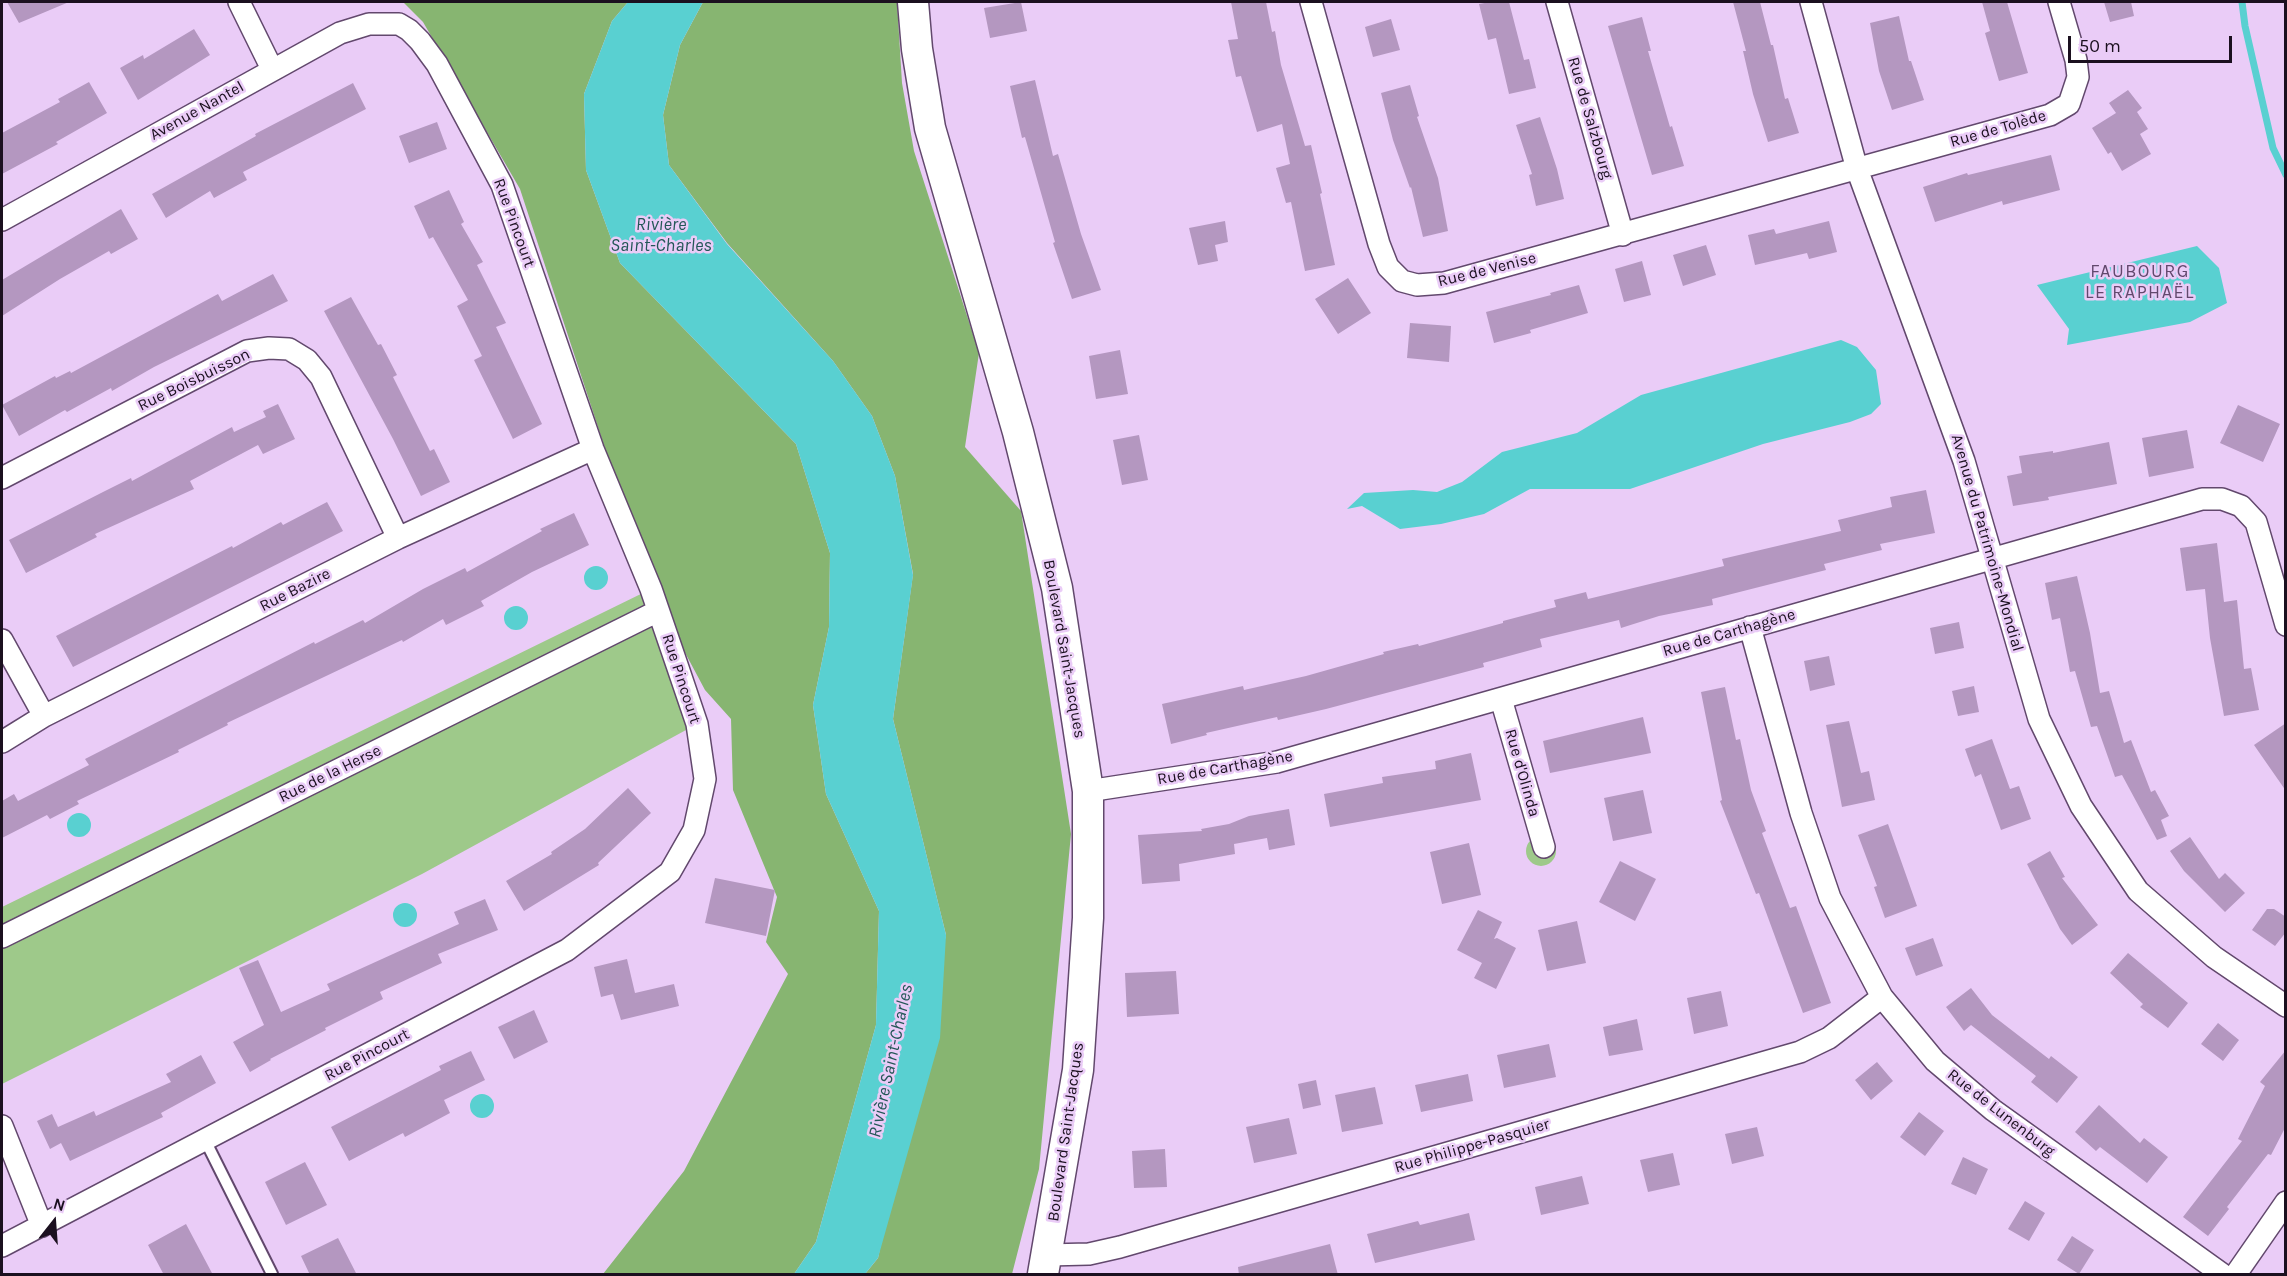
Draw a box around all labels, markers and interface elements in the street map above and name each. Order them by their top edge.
scale bar [2071,24,2234,62]
text: 50 m [2079,35,2121,57]
street label: Rue de Salzbourg [1563,55,1617,181]
street label: Avenue Nantel [147,77,247,145]
street label: Rue de Tolède [1948,106,2048,152]
street label: Rue Pincourt [489,176,539,270]
water label: Rivière Saint-Charles [610,214,712,256]
street label: Rue de Venise [1436,248,1538,292]
district label: FAUBOURG LE RAPHAËL [2085,261,2195,304]
street label: Rue Boisbuisson [135,345,253,415]
street label: Avenue du Patrimoine-Mondial [1947,432,2027,654]
street label: Boulevard Saint-Jacques [1039,558,1089,740]
street label: Rue Bazire [257,564,333,616]
street label: Rue de Carthagène [1661,605,1797,661]
street label: Rue Pincourt [657,632,705,726]
street label: Rue d'Olinda [1500,727,1544,819]
street label: Rue de la Herse [276,741,384,807]
street label: Rue de Carthagène [1156,747,1294,789]
water label: Rivière Saint-Charles [864,982,918,1140]
street label: Rue Pincourt [321,1025,413,1085]
street label: Boulevard Saint-Jacques [1044,1041,1088,1223]
street label: Rue de Lunenburg [1943,1065,2059,1161]
street label: Rue Philippe-Pasquier [1392,1115,1552,1177]
north arrow [24,1192,84,1252]
text: N [51,1194,68,1215]

